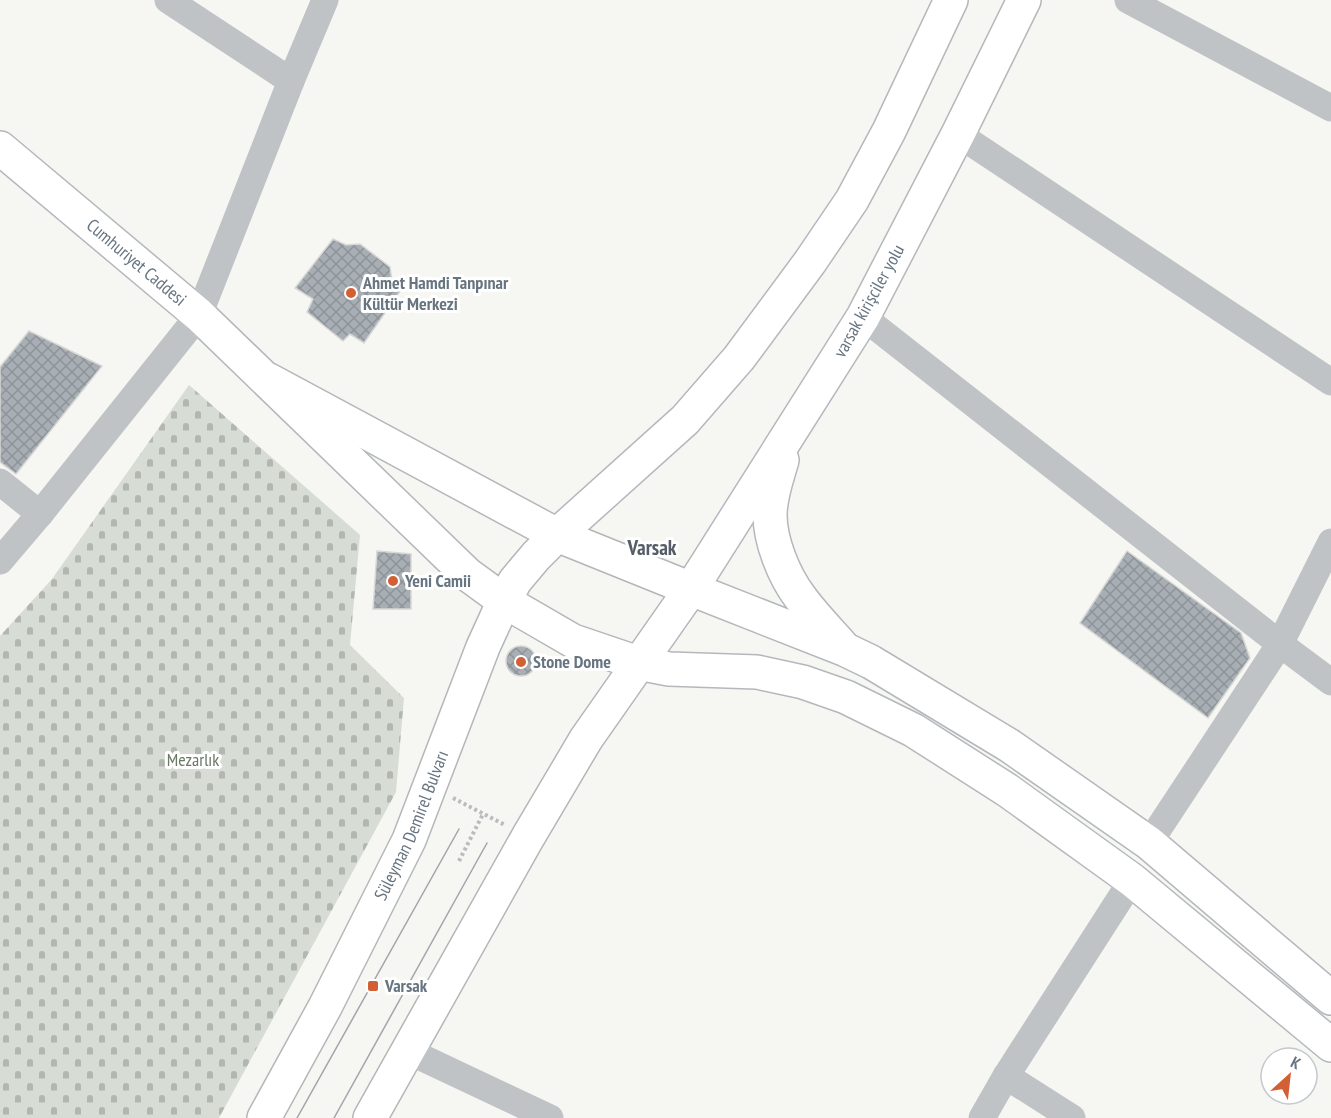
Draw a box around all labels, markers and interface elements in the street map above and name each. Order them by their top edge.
street label: Cumhuriyet Caddesi [82,214,191,311]
street label: varsak kirişciler yolu [828,240,909,361]
place label: Ahmet Hamdi Tanpınar Kültür Merkezi [362,271,509,315]
marker: Ahmet Hamdi Tanpınar Kültür Merkezi [344,286,358,300]
district label: Varsak [626,534,677,561]
place label: Yeni Camii [404,569,471,592]
marker: Yeni Camii [386,574,400,588]
place label: Stone Dome [533,650,611,673]
marker: Stone Dome [514,655,528,669]
street label: Süleyman Demirel Bulvarı [369,747,453,904]
park label: Mezarlık [167,748,219,771]
place label: Varsak [384,974,428,997]
marker: Varsak [366,979,380,993]
north arrow [1259,1046,1319,1106]
text: K [1288,1052,1305,1074]

